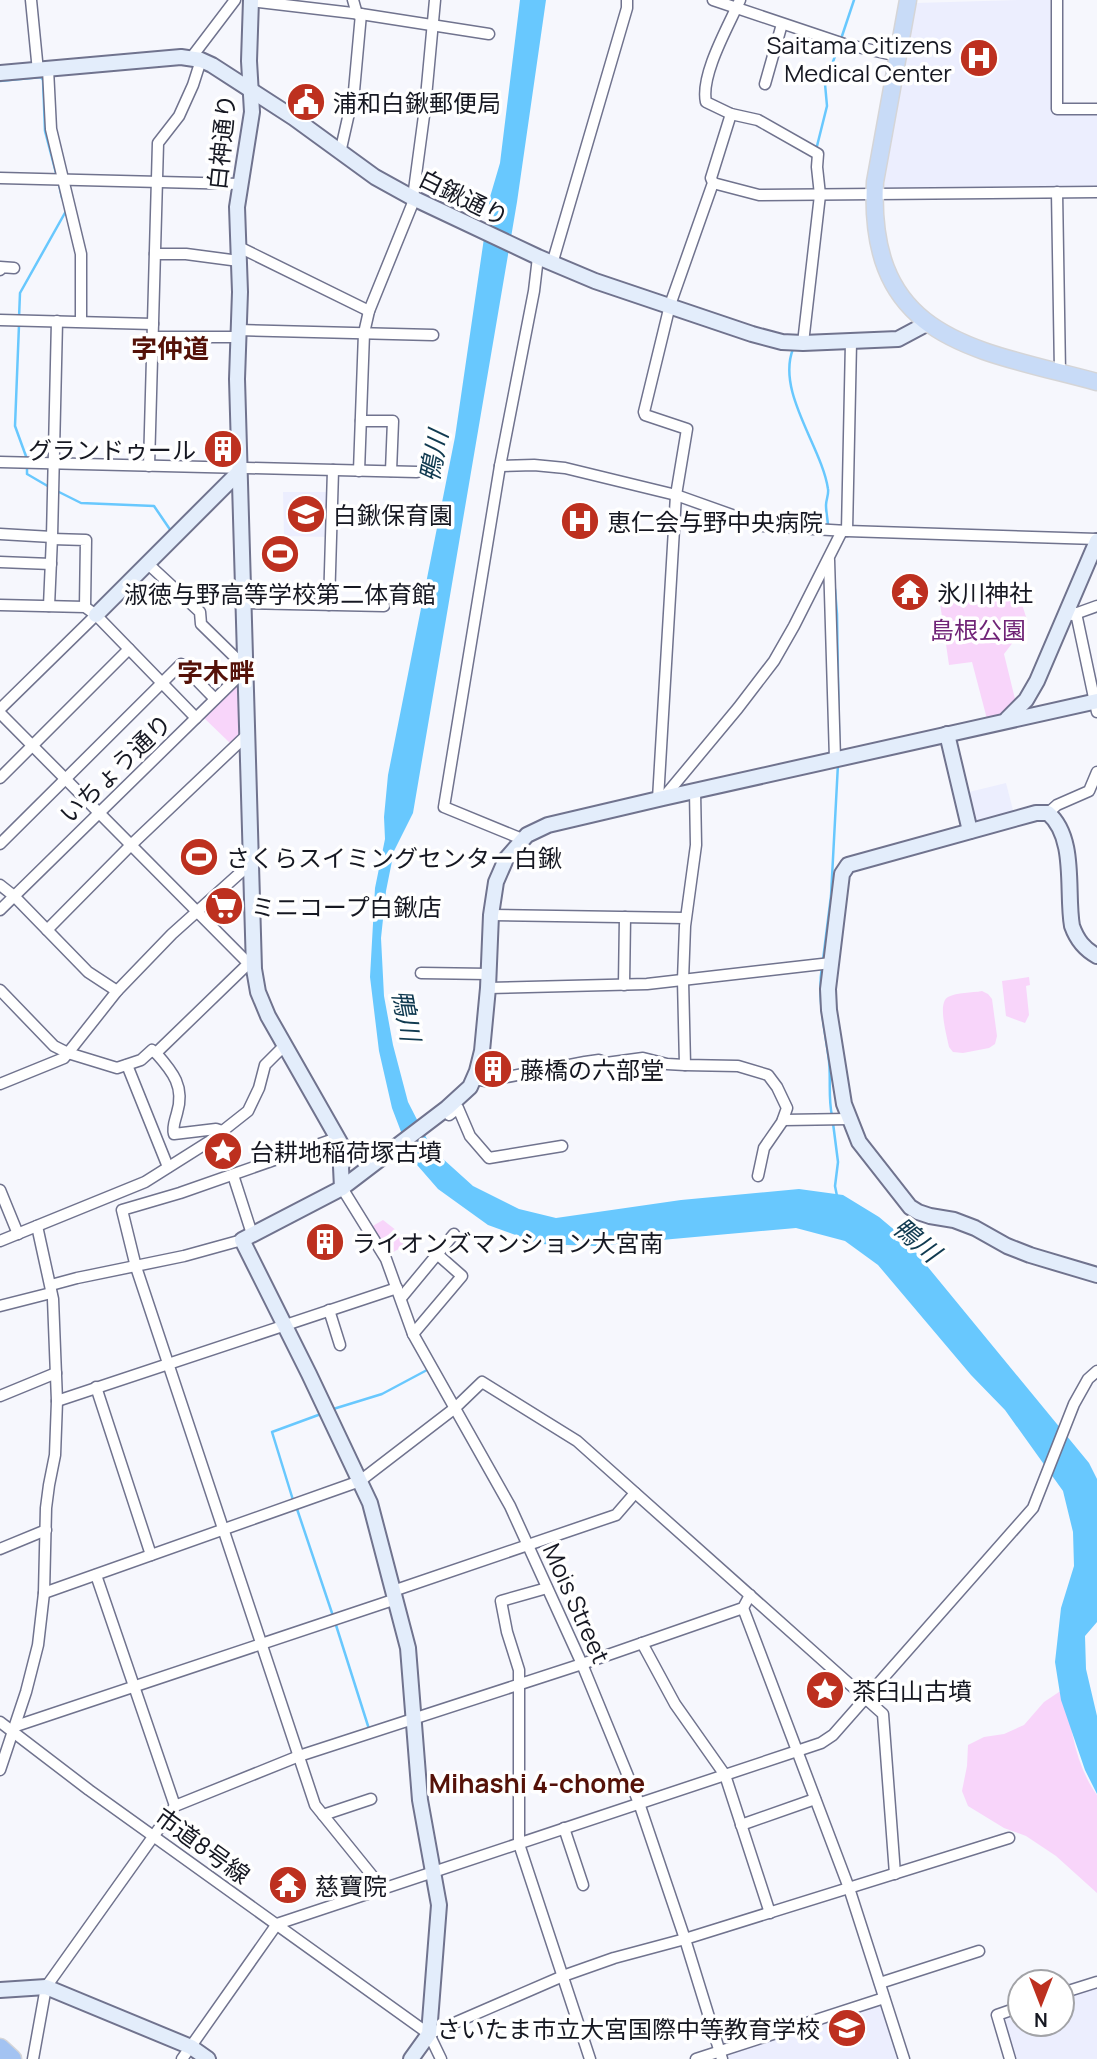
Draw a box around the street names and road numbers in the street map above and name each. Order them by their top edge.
street label: 白神通り [200,93,242,191]
street label: 白鍬通り [414,161,514,233]
street label: いちょう通り [52,706,178,830]
street label: Mois Street [536,1538,618,1668]
street label: 市道8号線 [149,1799,257,1891]

